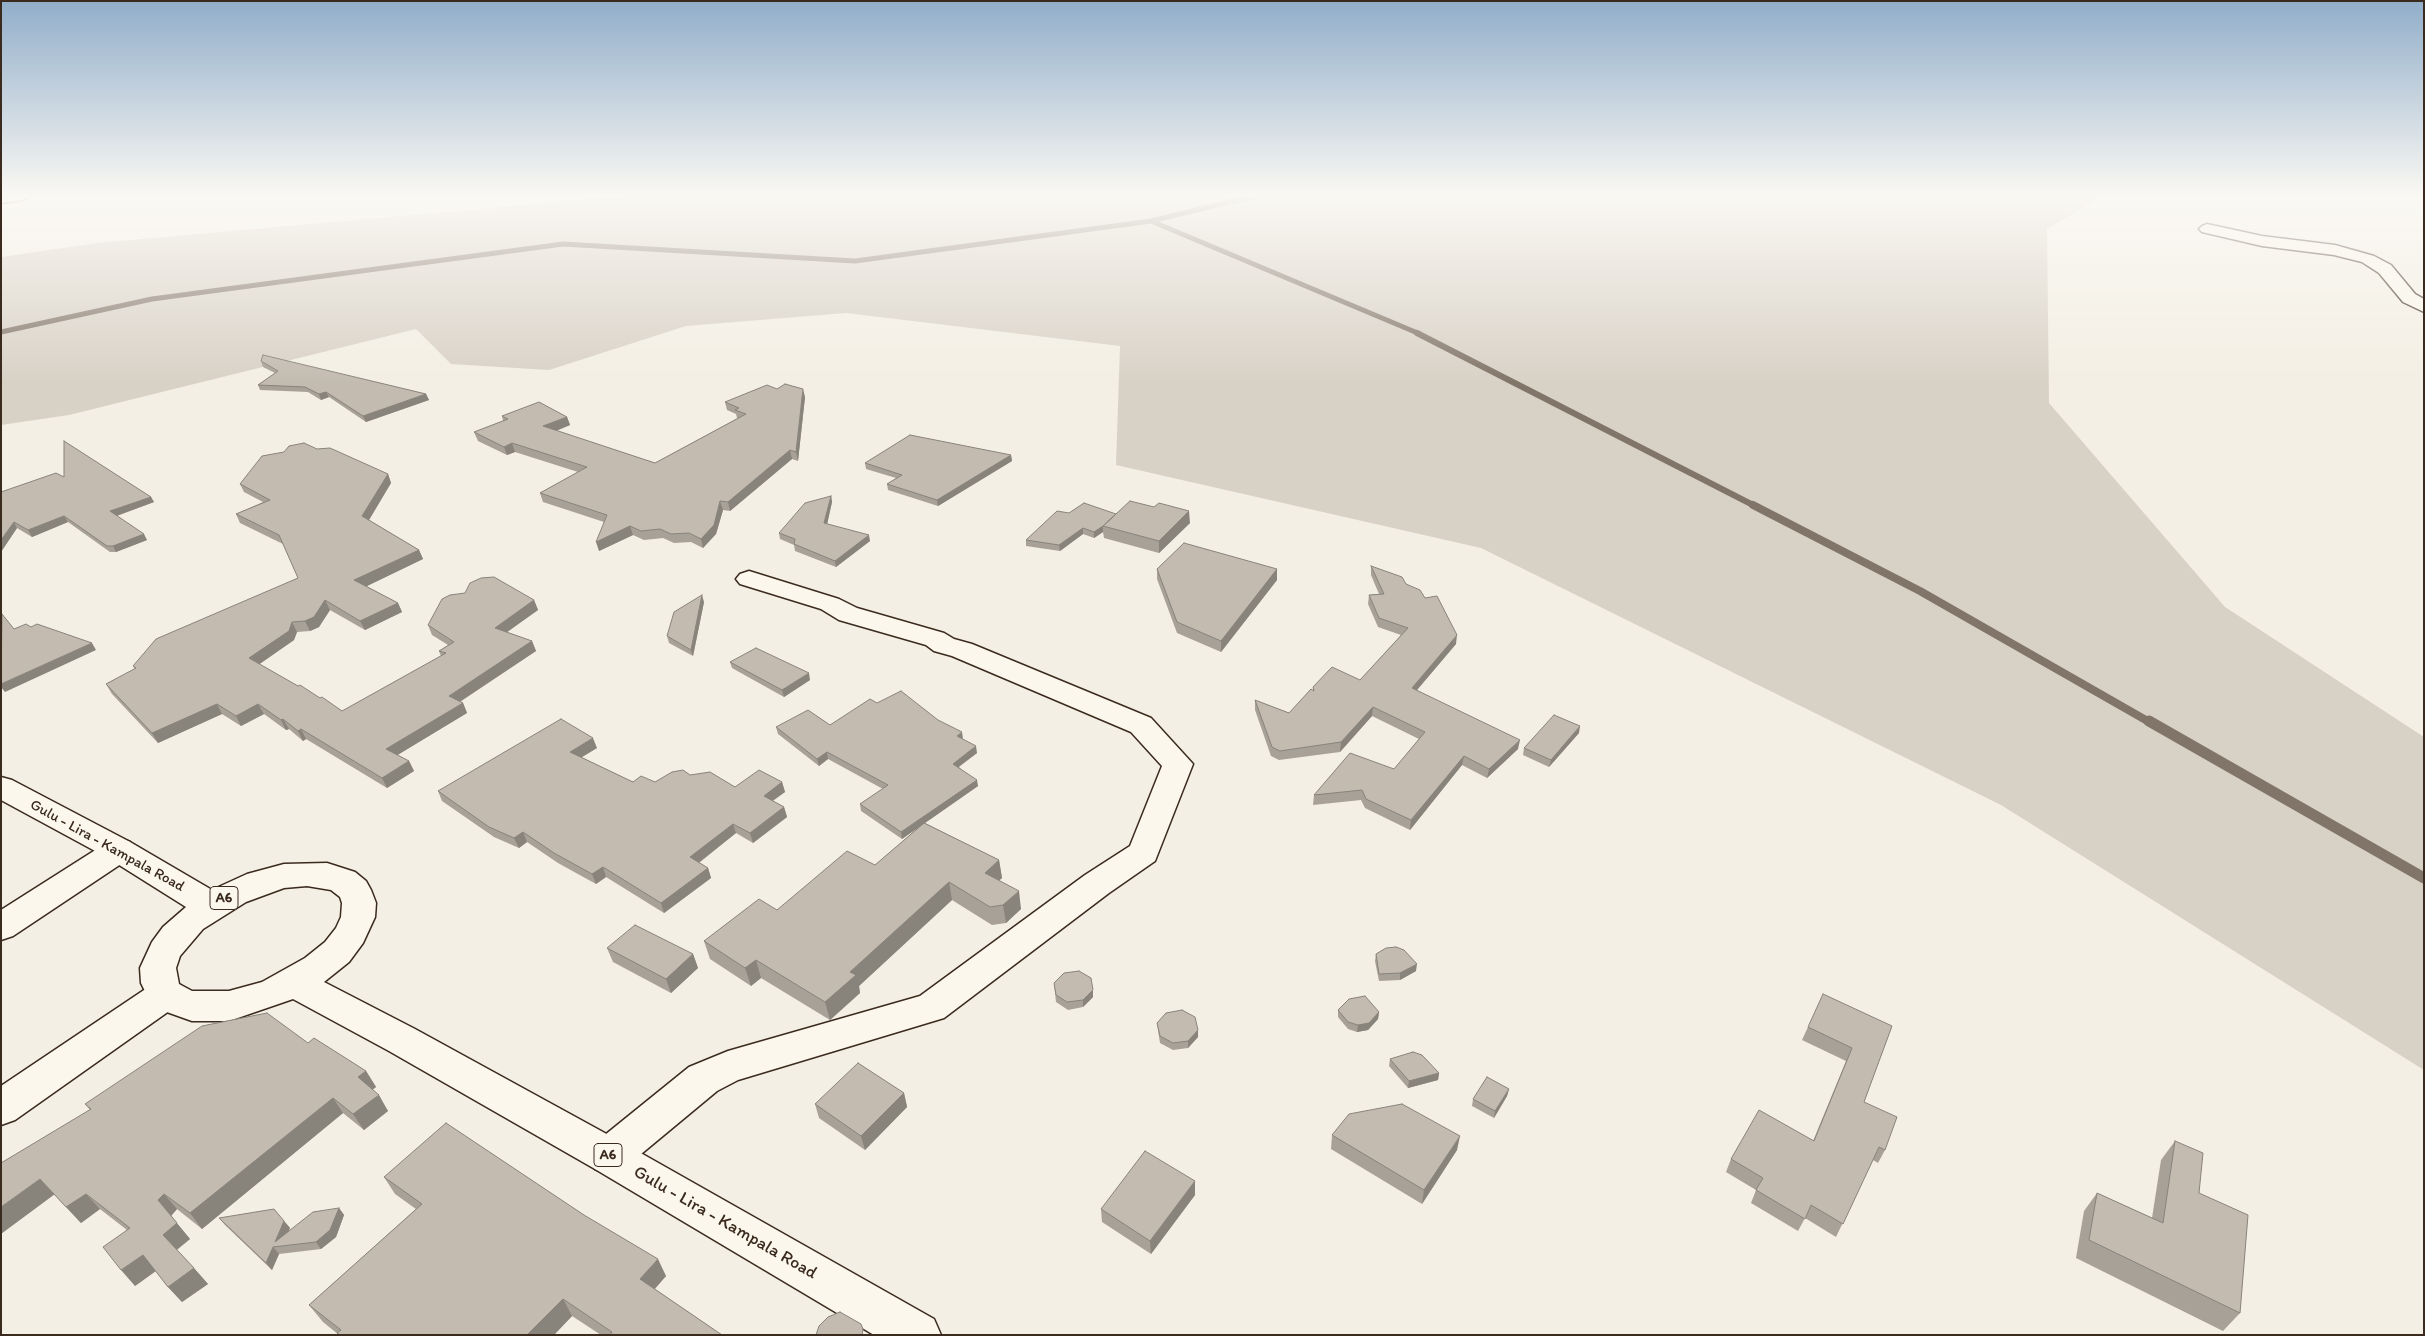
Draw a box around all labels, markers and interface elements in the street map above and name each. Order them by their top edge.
street label: Gulu - Lira - Kampala Road [27,796,187,896]
road number: A6 [210,886,238,910]
road number: A6 [594,1144,622,1166]
street label: Gulu - Lira - Kampala Road [629,1161,821,1285]

